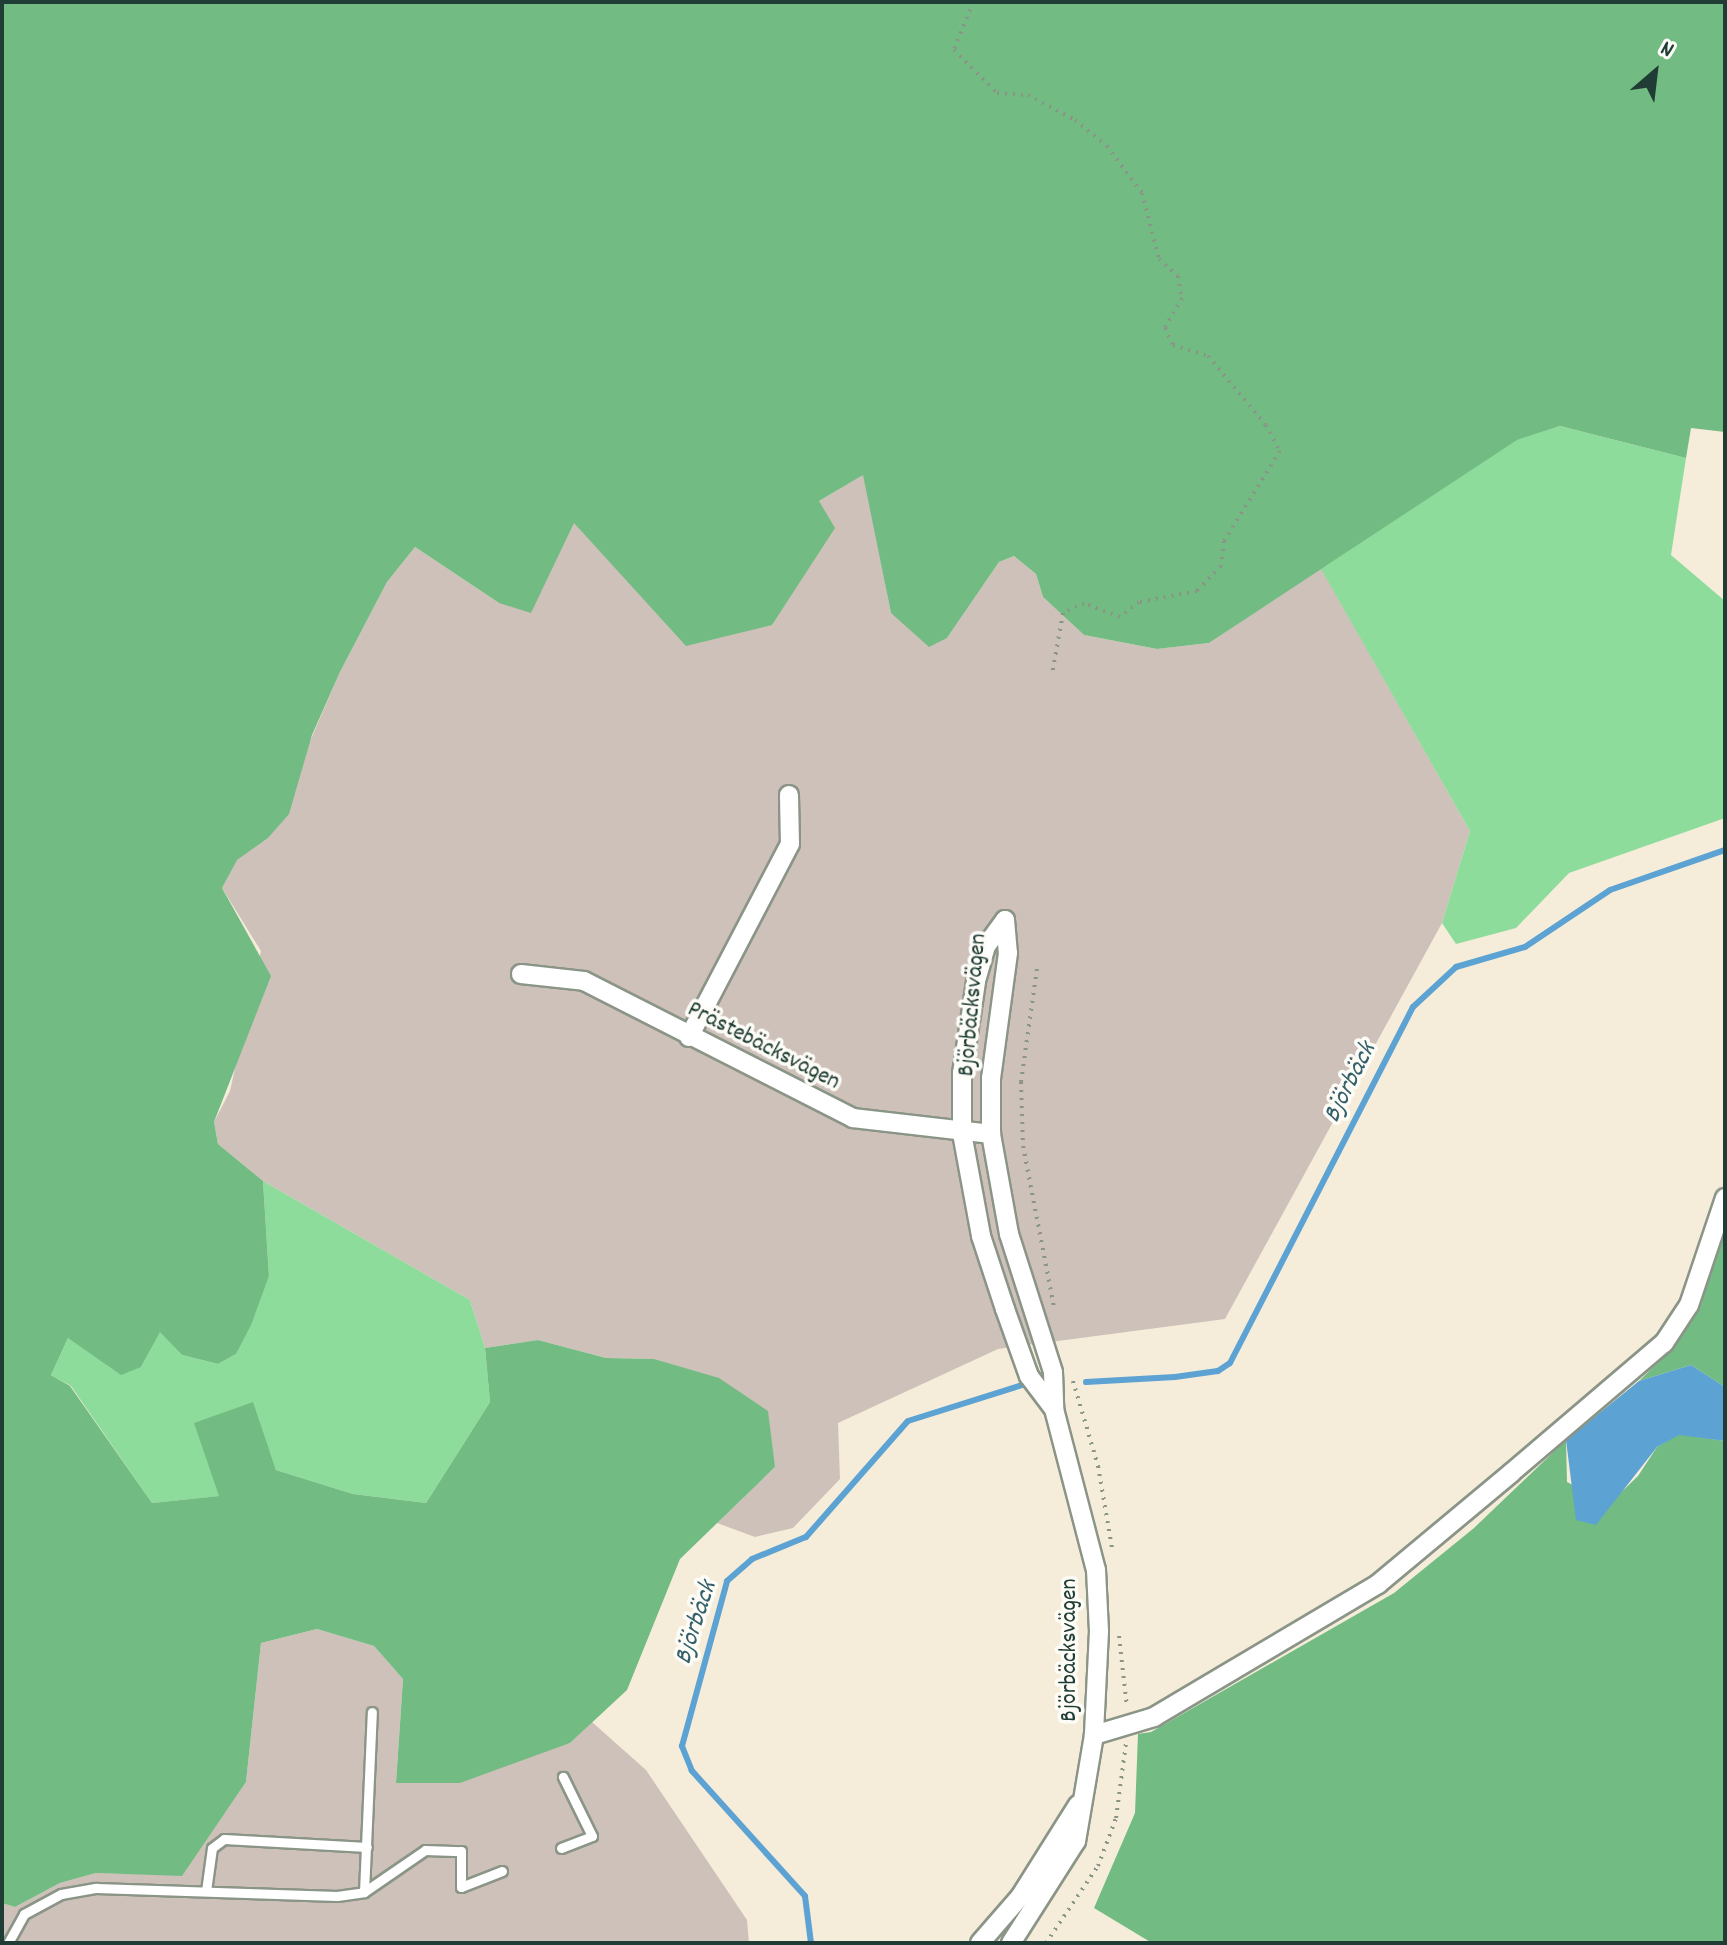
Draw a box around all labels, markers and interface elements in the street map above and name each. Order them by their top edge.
north arrow [1615,32,1695,112]
text: N [1654,34,1679,67]
street label: Björbäcksvägen [953,932,995,1078]
street label: Prästebäcksvägen [682,996,844,1098]
water label: Björbäck [1318,1038,1384,1128]
water label: Björbäck [669,1577,725,1669]
street label: Björbäcksvägen [1057,1578,1085,1722]

